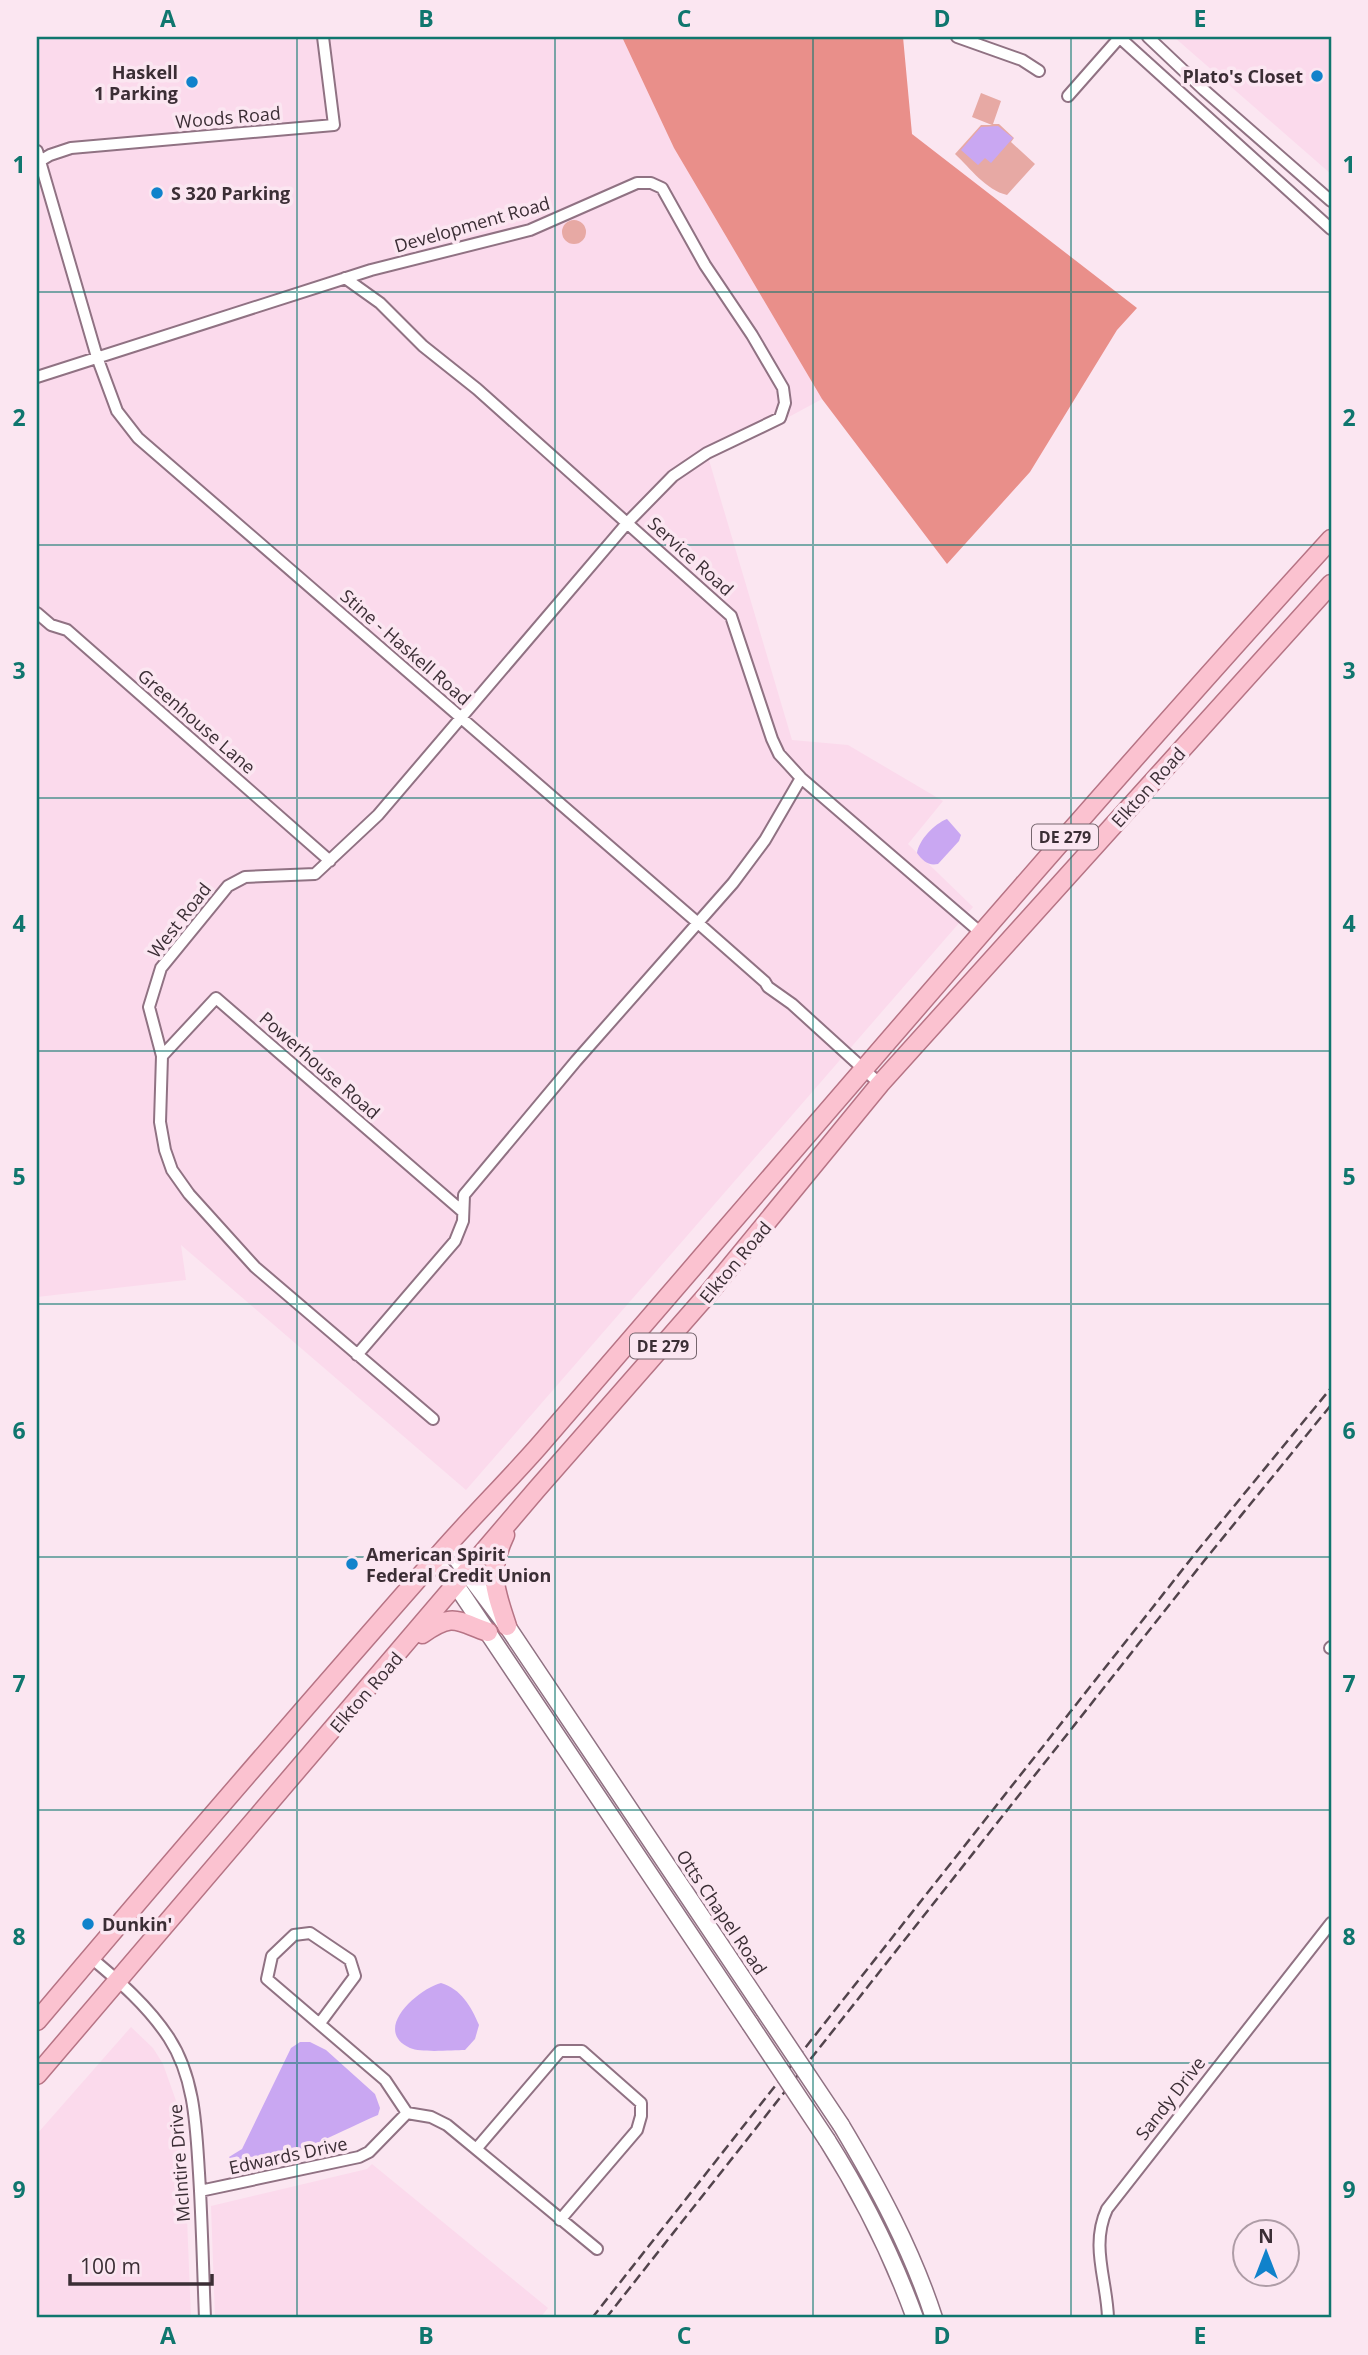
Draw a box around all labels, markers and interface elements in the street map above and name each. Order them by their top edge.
text: A [160,2,176,34]
text: B [418,2,434,34]
text: C [677,2,691,34]
text: D [933,2,951,34]
text: E [1194,2,1206,34]
place label: Haskell 1 Parking [94,60,178,105]
place label: Plato's Closet [1182,64,1303,88]
marker: Plato's Closet [1309,68,1325,84]
marker: Haskell 1 Parking [184,74,200,90]
street label: Woods Road [174,100,282,134]
text: 1 [12,148,26,180]
text: 1 [1342,148,1356,180]
place label: S 320 Parking [171,181,290,205]
marker: S 320 Parking [149,185,165,201]
street label: Development Road [392,190,552,258]
text: 2 [12,401,26,433]
text: 2 [1342,401,1356,433]
street label: Service Road [643,511,739,601]
street label: Stine - Haskell Road [336,584,476,710]
text: 3 [12,654,26,686]
text: 3 [1342,654,1356,686]
street label: Greenhouse Lane [133,663,261,779]
street label: Elkton Road [1106,742,1190,832]
road number: DE 279 [1032,824,1098,850]
street label: West Road [142,877,216,963]
text: 4 [12,907,26,939]
text: 4 [1342,907,1356,939]
street label: Powerhouse Road [255,1006,385,1124]
text: 5 [12,1160,26,1192]
text: 5 [1342,1160,1356,1192]
street label: Elkton Road [694,1216,776,1308]
road number: DE 279 [630,1334,696,1358]
text: 6 [12,1414,26,1446]
text: 6 [1342,1414,1356,1446]
place label: American Spirit Federal Credit Union [366,1542,551,1587]
marker: American Spirit Federal Credit Union [344,1556,360,1572]
street label: Elkton Road [324,1646,408,1738]
text: 7 [12,1667,26,1699]
text: 7 [1342,1667,1356,1699]
street label: Otts Chapel Road [671,1845,773,1979]
place label: Dunkin' [102,1912,172,1936]
marker: Dunkin' [80,1916,96,1932]
text: 8 [12,1920,26,1952]
text: 8 [1342,1920,1356,1952]
street label: Sandy Drive [1130,2051,1210,2145]
street label: McIntire Drive [163,2103,195,2223]
street label: Edwards Drive [226,2131,350,2179]
text: 9 [12,2173,26,2205]
text: 9 [1342,2173,1356,2205]
north arrow [1232,2218,1302,2288]
text: N [1258,2223,1274,2249]
scale bar [70,2243,212,2287]
text: 100 m [80,2252,141,2280]
text: A [160,2319,176,2351]
text: B [418,2319,434,2351]
text: C [677,2319,691,2351]
text: D [933,2319,951,2351]
text: E [1194,2319,1206,2351]

